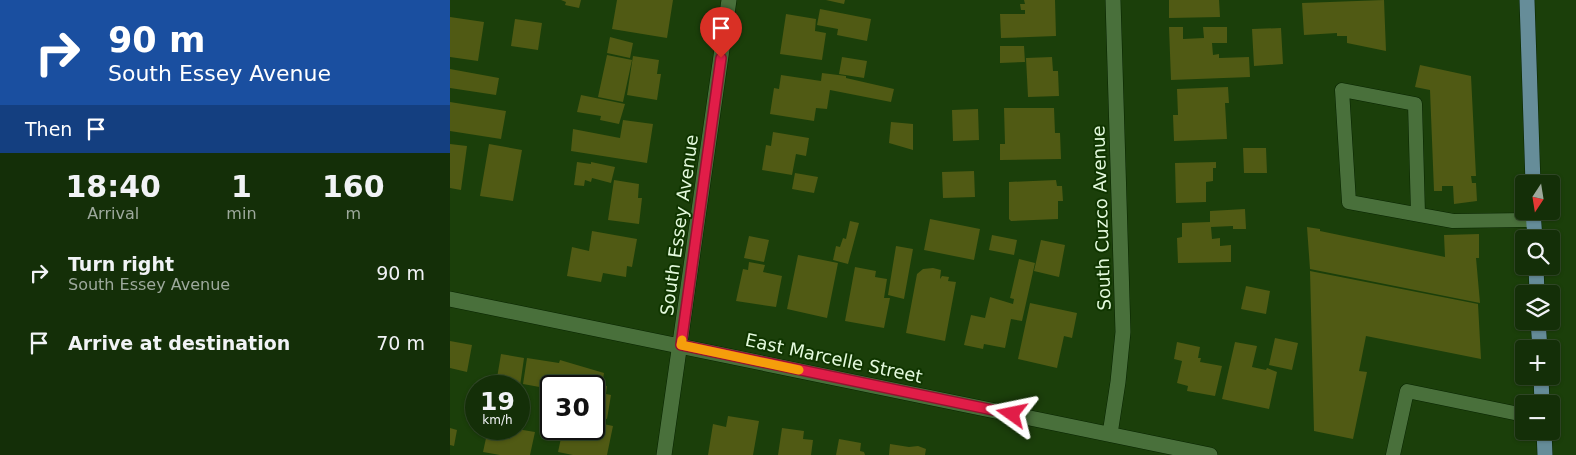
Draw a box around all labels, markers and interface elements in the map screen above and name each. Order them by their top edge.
pin [700,7,742,58]
icon: arrive [707,14,735,42]
icon: right [25,20,90,85]
text: 90 m [108,20,205,60]
text: South Essey Avenue [108,61,331,86]
icon: arrive [82,115,110,143]
text: Then [25,118,72,140]
street label: South Cuzco Avenue [1087,125,1115,311]
street label: South Essey Avenue [656,133,702,317]
text: 18:40 [65,169,161,204]
text: 1 [231,169,252,204]
text: 160 [322,169,385,204]
north arrow [1515,175,1560,220]
map controls [1515,175,1560,440]
text: Arrival [87,204,139,223]
text: min [226,204,257,223]
text: m [345,204,361,223]
button: search [1515,230,1560,275]
text: Turn right [68,253,174,275]
icon: right [25,259,53,287]
text: 90 m [376,262,425,284]
text: South Essey Avenue [68,275,230,294]
button: layers [1515,285,1560,330]
icon: arrive [25,329,53,357]
street label: East Marcelle Street [743,329,925,387]
text: Arrive at destination [68,332,290,354]
text: 70 m [376,332,425,354]
button: + [1515,340,1560,385]
speed limit sign: 30 [540,375,605,440]
text: 19 [480,387,515,416]
position arrow [985,387,1037,439]
button: − [1515,395,1560,440]
text: km/h [482,413,513,427]

